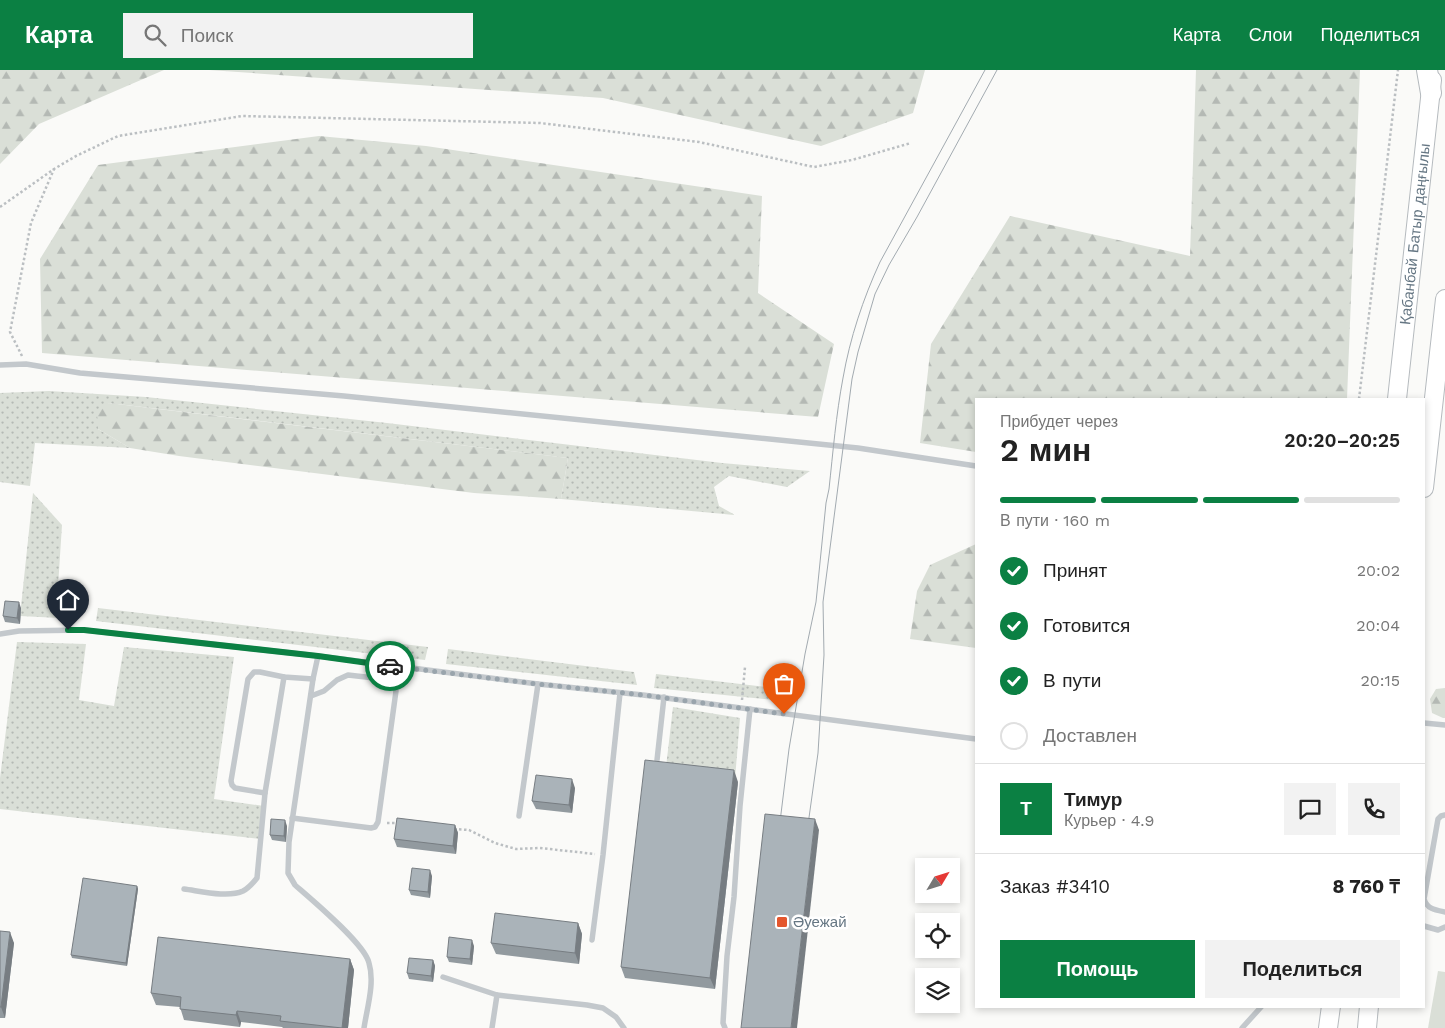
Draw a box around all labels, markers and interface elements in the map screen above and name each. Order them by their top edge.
search box [123,13,473,58]
text: Карта [25,21,93,49]
icon: search [141,21,169,49]
text: Поиск [181,24,233,47]
text: Карта [1173,24,1221,45]
text: Слои [1249,24,1293,45]
text: Поделиться [1321,24,1420,45]
street label: Қабанбай Батыр даңғылы [1396,142,1434,326]
text: Прибудет через [1000,412,1118,431]
text: 20:20–20:25 [1284,429,1400,452]
text: 2 мин [1000,431,1091,469]
text: В пути · 160 m [1000,511,1110,530]
icon: check [1000,557,1028,585]
text: Принят [1043,559,1107,582]
text: 20:02 [1357,561,1400,580]
pin [47,579,89,630]
icon: home [54,586,82,614]
icon: check [1000,612,1028,640]
text: Готовится [1043,614,1130,637]
text: 20:04 [1356,616,1400,635]
courier [365,641,415,691]
icon: car [376,652,404,680]
pin [763,663,805,714]
icon: check [1000,667,1028,695]
text: В пути [1043,669,1101,692]
icon: bag [770,670,798,698]
text: 20:15 [1360,671,1400,690]
text: Доставлен [1043,724,1137,747]
button: chat [1284,783,1336,835]
button: phone [1348,783,1400,835]
text: Тимур [1064,788,1122,811]
text: Т [1020,797,1032,820]
text: Курьер · 4.9 [1064,811,1154,830]
north arrow [915,858,960,902]
map controls [915,858,960,1013]
text: Заказ #3410 [1000,875,1110,898]
text: 8 760 ₸ [1332,875,1400,898]
place label: Әуежай [793,913,847,931]
button: locate [915,913,960,958]
marker: Әуежай [775,915,789,929]
button: Помощь [1000,940,1195,998]
button: Поделиться [1205,940,1400,998]
button: layers [915,968,960,1013]

